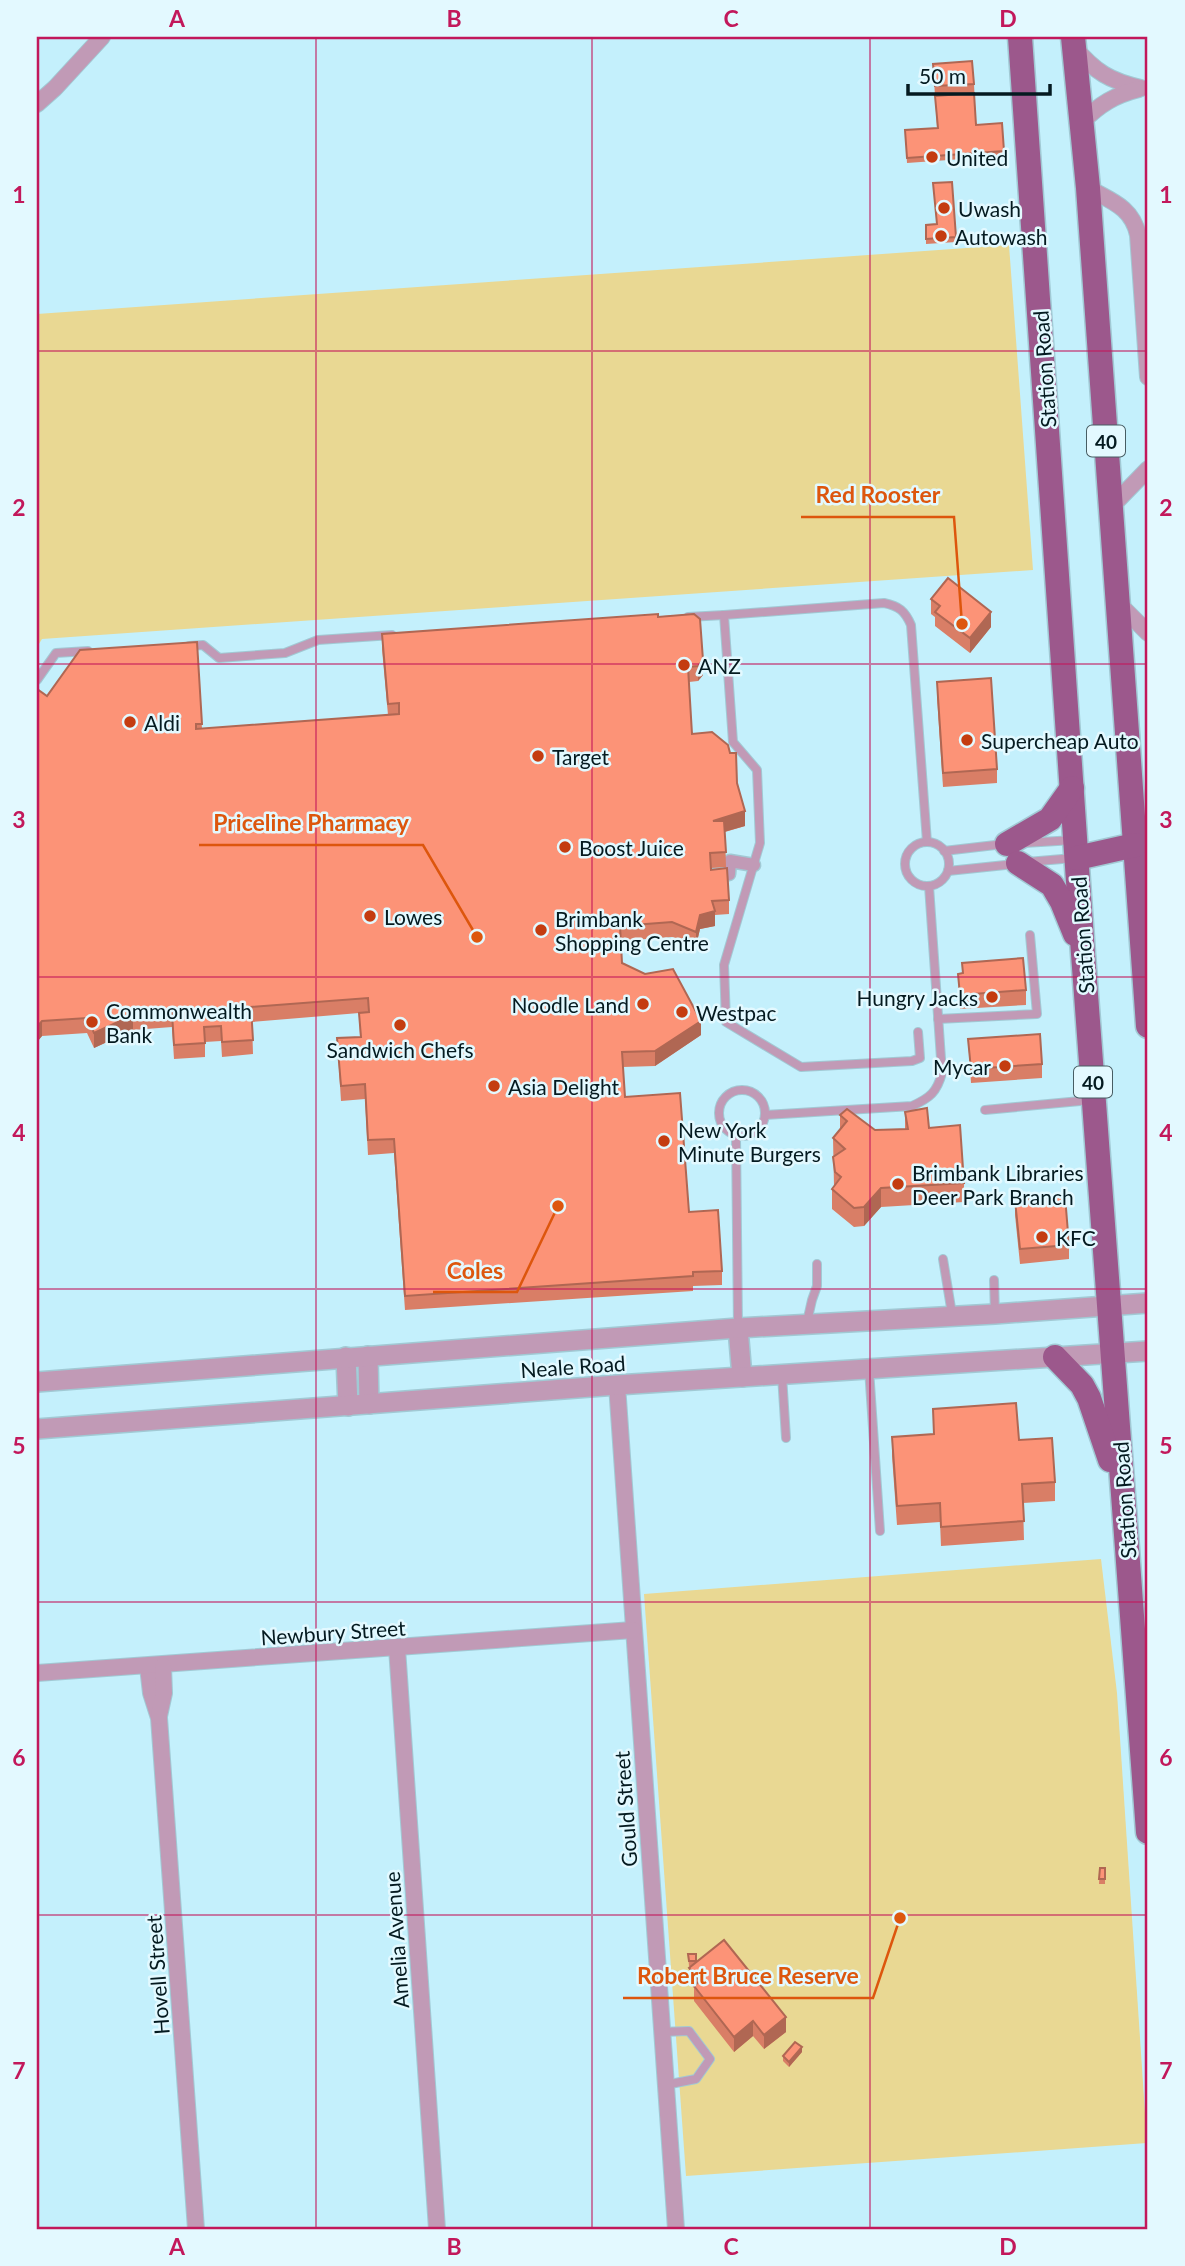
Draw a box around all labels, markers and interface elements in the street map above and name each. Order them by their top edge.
text: A [168,4,186,32]
text: B [446,4,462,32]
text: C [723,4,739,32]
text: D [999,4,1017,32]
scale bar [908,52,1050,96]
text: 50 m [919,63,966,88]
place label: United [946,145,1008,170]
marker: United [924,149,940,165]
text: 1 [12,180,26,208]
text: 1 [1159,180,1173,208]
place label: Uwash [958,196,1021,221]
marker: Uwash [936,200,952,216]
place label: Autowash [955,224,1048,249]
marker: Autowash [933,228,949,244]
street label: Station Road [1027,310,1061,428]
road number: 40 [1087,426,1125,456]
callout: Red Rooster [801,473,954,517]
text: Red Rooster [816,480,941,508]
text: 2 [12,493,26,521]
text: 2 [1159,493,1173,521]
place label: ANZ [698,653,741,678]
marker: ANZ [676,657,692,673]
place label: Aldi [144,710,180,735]
marker: Aldi [122,714,138,730]
place label: Supercheap Auto [981,728,1139,753]
marker: Supercheap Auto [959,732,975,748]
place label: Target [552,744,610,769]
marker: Target [530,748,546,764]
callout: Priceline Pharmacy [199,801,423,845]
text: 3 [12,805,26,833]
text: 3 [1159,805,1173,833]
text: Priceline Pharmacy [213,808,410,836]
place label: Boost Juice [579,835,684,860]
marker: Boost Juice [557,839,573,855]
street label: Station Road [1065,876,1099,994]
place label: Lowes [384,904,442,929]
place label: Brimbank Shopping Centre [555,906,709,955]
marker: Lowes [362,908,378,924]
marker: Brimbank Shopping Centre [533,922,549,938]
place label: Hungry Jacks [856,985,978,1010]
marker: Hungry Jacks [984,989,1000,1005]
place label: Noodle Land [512,992,629,1017]
marker: Noodle Land [635,996,651,1012]
place label: Commonwealth Bank [106,998,252,1047]
place label: Westpac [696,1000,777,1025]
marker: Westpac [674,1004,690,1020]
marker: Commonwealth Bank [84,1014,100,1030]
marker: Sandwich Chefs [392,1017,408,1033]
place label: Sandwich Chefs [327,1037,474,1062]
place label: Mycar [933,1054,991,1079]
marker: Mycar [997,1058,1013,1074]
road number: 40 [1074,1066,1112,1098]
place label: Asia Delight [508,1074,620,1099]
marker: Asia Delight [486,1078,502,1094]
place label: New York Minute Burgers [678,1117,821,1166]
text: 4 [12,1118,26,1146]
text: 4 [1159,1118,1173,1146]
marker: New York Minute Burgers [656,1133,672,1149]
place label: Brimbank Libraries Deer Park Branch [912,1160,1084,1209]
marker: Brimbank Libraries Deer Park Branch [890,1176,906,1192]
place label: KFC [1056,1225,1096,1250]
marker: KFC [1034,1229,1050,1245]
callout: Coles [433,1248,517,1292]
text: Coles [447,1256,503,1284]
street label: Neale Road [520,1350,626,1382]
text: 5 [12,1431,26,1459]
text: 5 [1159,1431,1173,1459]
street label: Station Road [1107,1441,1141,1559]
street label: Newbury Street [260,1614,407,1650]
text: 6 [12,1743,26,1771]
text: 6 [1159,1743,1173,1771]
street label: Gould Street [608,1750,642,1868]
street label: Amelia Avenue [379,1871,413,2009]
street label: Hovell Street [140,1914,174,2035]
callout: Robert Bruce Reserve [623,1954,873,1998]
text: Robert Bruce Reserve [637,1961,859,1989]
text: 7 [12,2056,26,2084]
text: 7 [1159,2056,1173,2084]
text: A [168,2232,186,2260]
text: B [446,2232,462,2260]
text: C [723,2232,739,2260]
text: D [999,2232,1017,2260]

